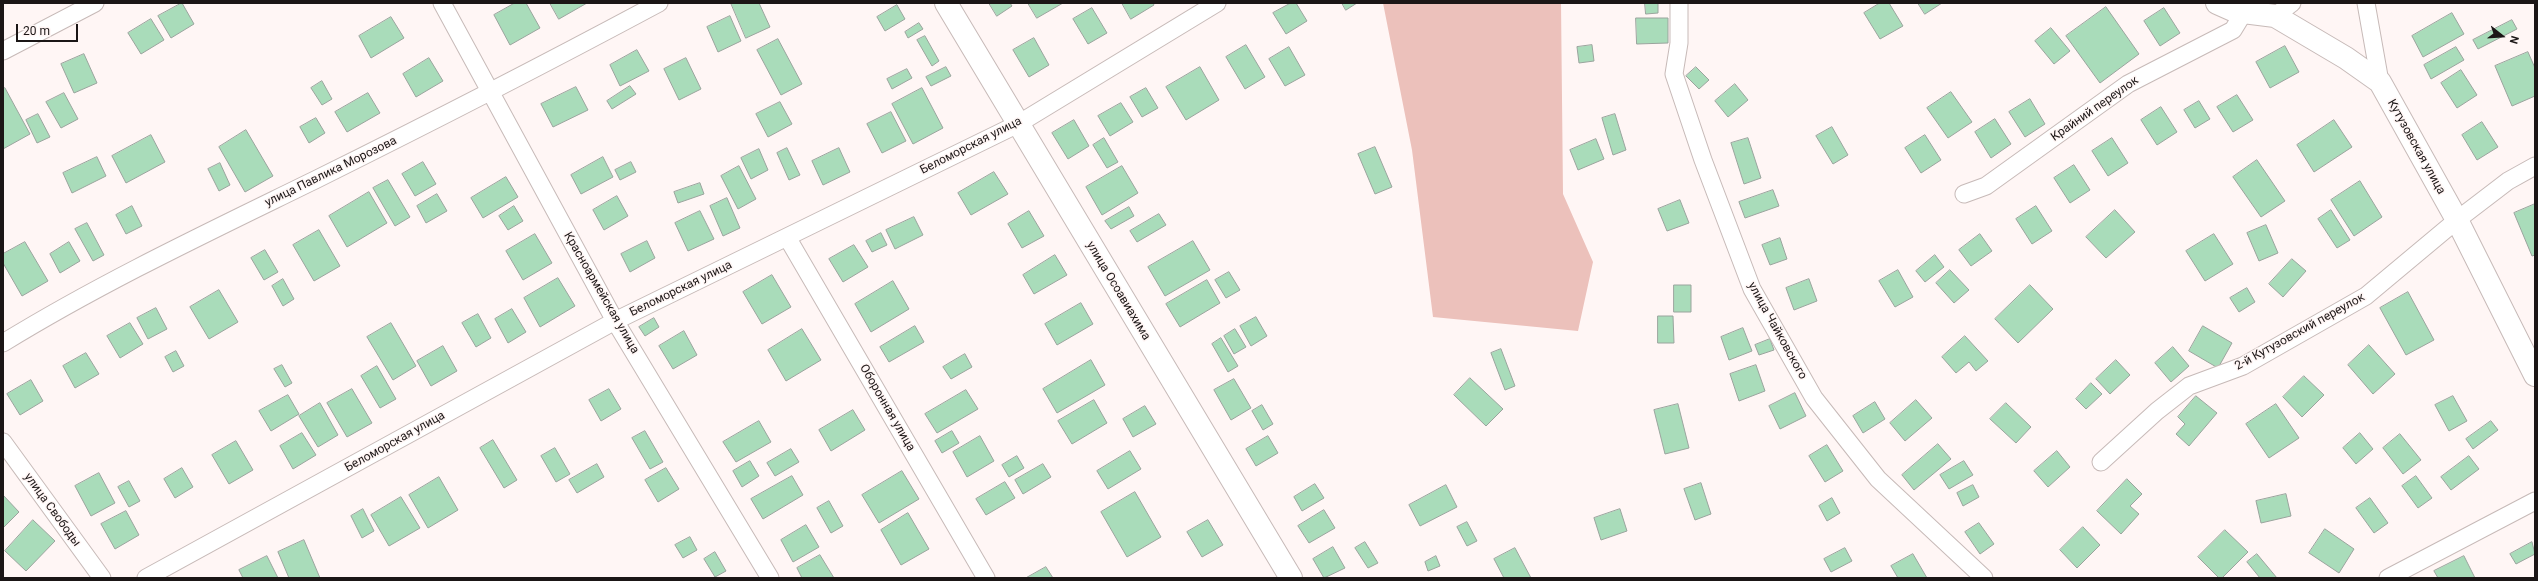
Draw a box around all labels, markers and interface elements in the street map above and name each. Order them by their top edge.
scale bar [18,16,80,42]
north arrow [2482,16,2522,56]
text: 20 m [23,24,50,38]
text: N [2507,34,2521,45]
street label: Крайний переулок [2048,73,2142,145]
street label: Кутузовская улица [2384,97,2448,197]
street label: Беломорская улица [918,114,1024,178]
street label: улица Павлика Морозова [263,134,399,210]
street label: Красноармейская улица [560,230,642,356]
street label: улица Осоавиахима [1083,239,1153,343]
street label: Беломорская улица [628,258,734,320]
street label: улица Чайковского [1744,280,1810,382]
street label: 2-й Кутузовский переулок [2233,290,2367,374]
street label: Оборонная улица [856,362,918,454]
street label: Беломорская улица [343,409,447,475]
street label: улица Свободы [21,471,83,549]

